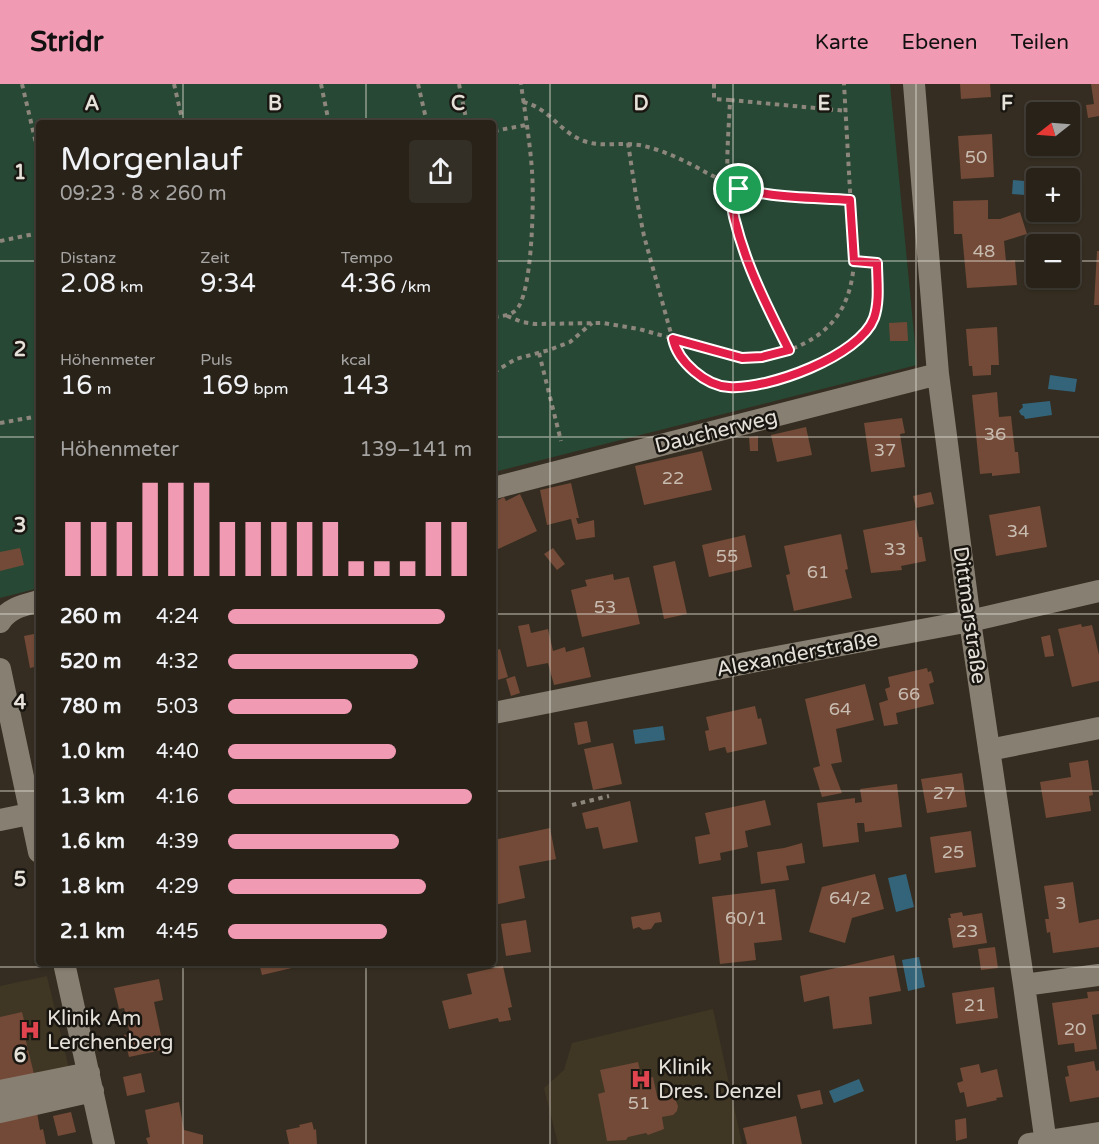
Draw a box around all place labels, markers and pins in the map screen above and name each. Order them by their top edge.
pin [713,163,764,214]
place label: Klinik Am Lerchenberg [47,1006,173,1055]
hospital icon: Klinik Am Lerchenberg [18,1018,42,1042]
place label: Klinik Dres. Denzel [658,1055,782,1104]
hospital icon: Klinik Dres. Denzel [629,1067,653,1091]

